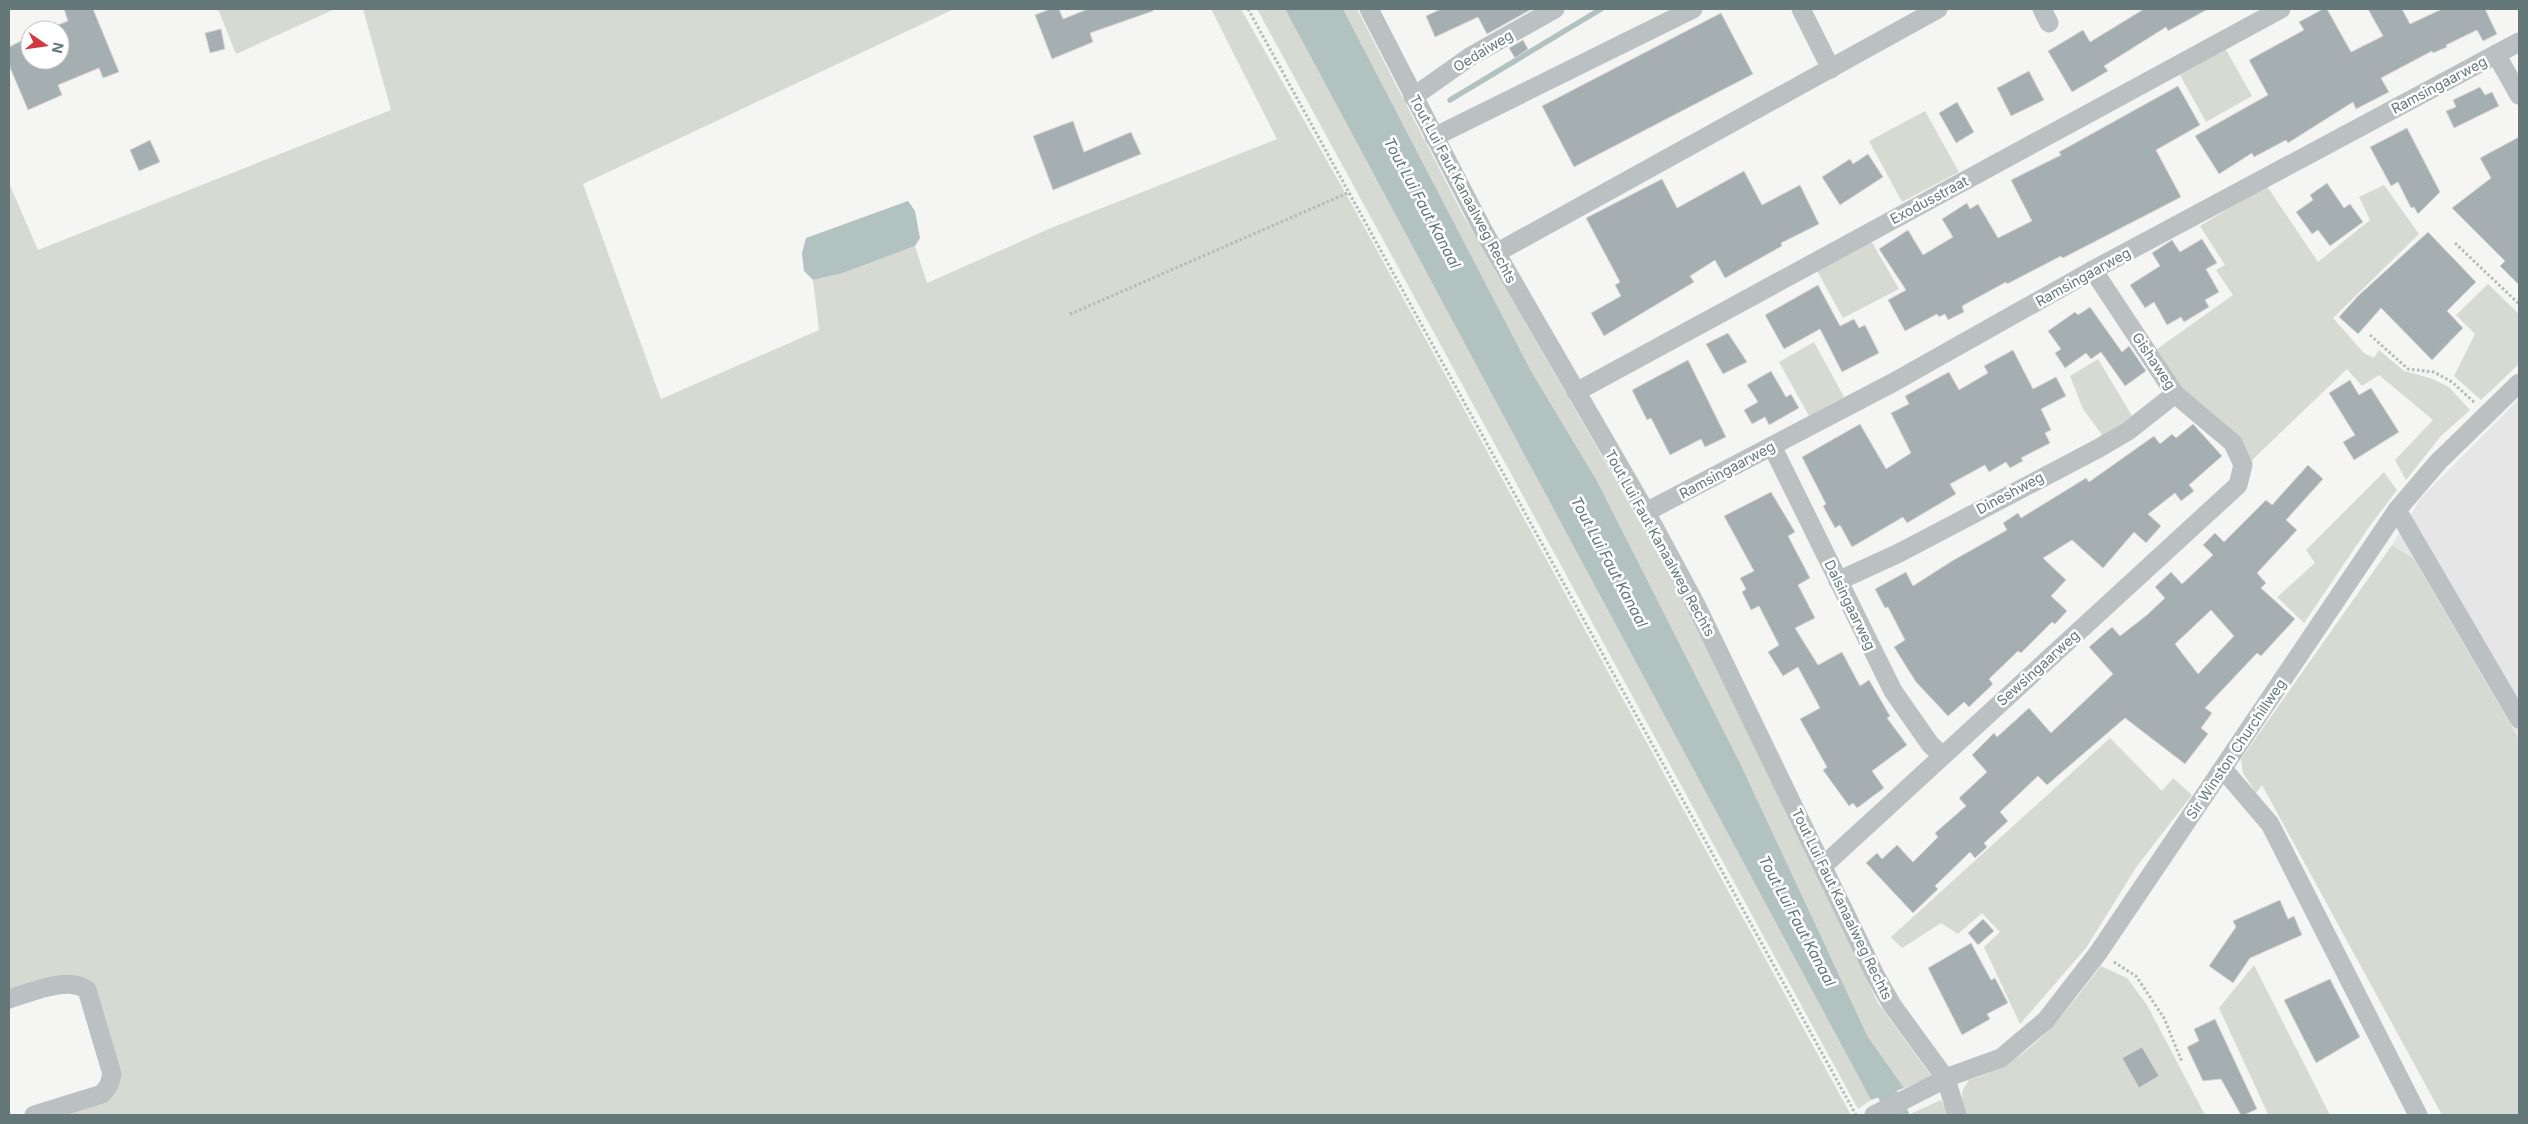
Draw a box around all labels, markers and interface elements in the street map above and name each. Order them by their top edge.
north arrow [20,20,70,70]
street label: Oedaiweg [1450,26,1516,75]
text: N [49,41,68,55]
street label: Ramsingaarweg [2388,52,2489,117]
street label: Tout Lui Faut Kanaalweg Rechts [1406,92,1520,286]
water label: Tout Lui Faut Kanaal [1380,134,1464,272]
street label: Exodusstraat [1887,172,1971,227]
street label: Ramsingaarweg [2032,243,2133,310]
street label: Gishaweg [2129,329,2180,393]
street label: Ramsingaarweg [1676,437,1777,502]
street label: Tout Lui Faut Kanaalweg Rechts [1602,447,1718,639]
street label: Dineshweg [1973,468,2046,517]
water label: Tout Lui Faut Kanaal [1567,493,1651,631]
street label: Dalsingaarweg [1821,557,1880,653]
street label: Sewsingaarweg [1993,626,2082,709]
street label: Sir Winston Churchillweg [2182,675,2289,822]
street label: Tout Lui Faut Kanaalweg Rechts [1788,806,1896,1002]
water label: Tout Lui Faut Kanaal [1755,852,1839,990]

